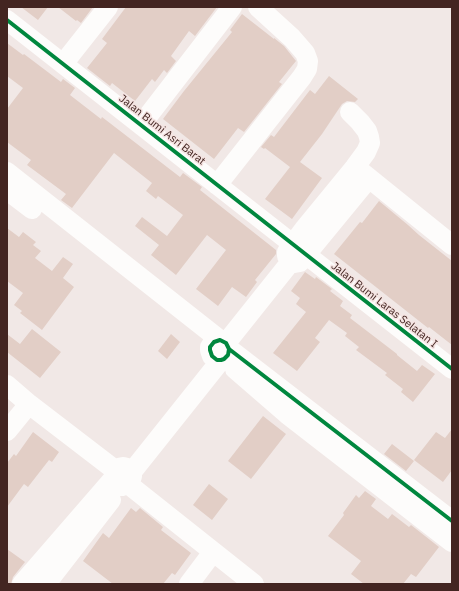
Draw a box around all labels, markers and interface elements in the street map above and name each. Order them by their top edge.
street label: Jalan Bumi Asri Barat [116,92,208,168]
street label: Jalan Bumi Laras Selatan I [328,259,440,351]

